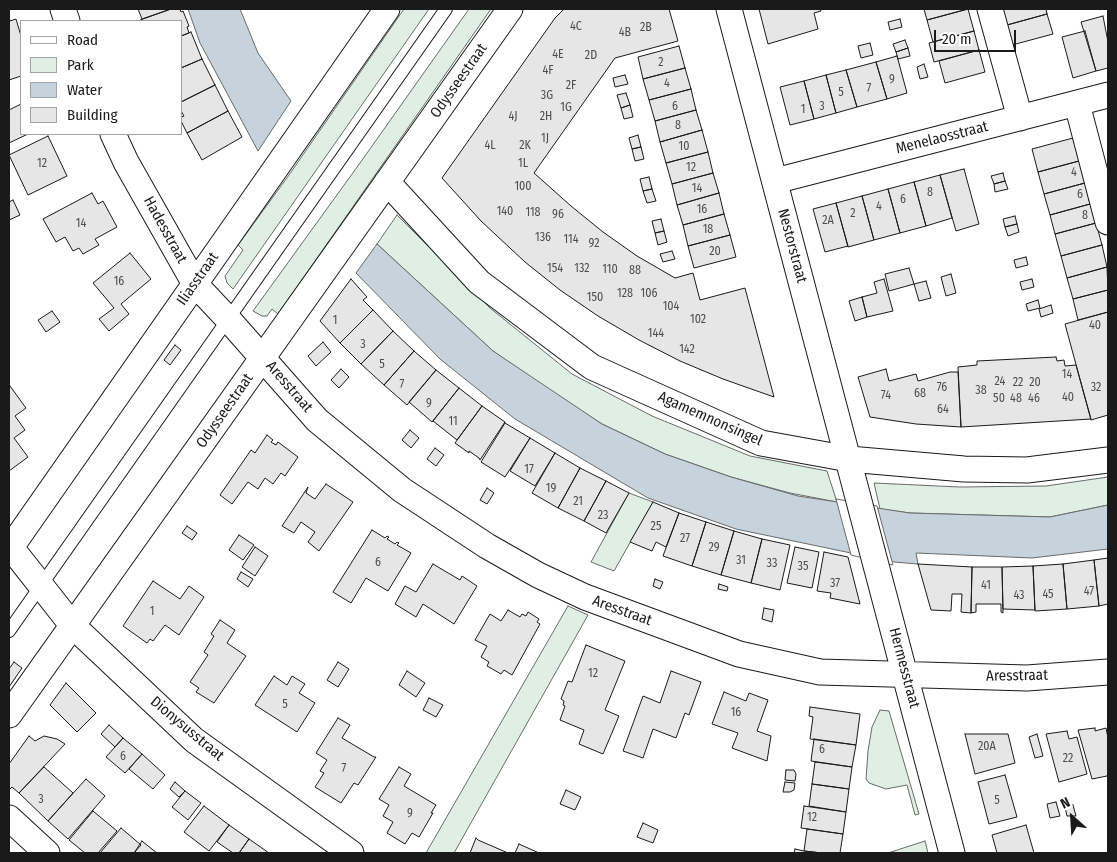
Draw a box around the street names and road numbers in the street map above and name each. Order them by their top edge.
street label: Odysseestraat [427,40,491,122]
street label: Menelaosstraat [894,118,990,158]
street label: Hadesstraat [139,193,191,267]
street label: Nestorstraat [773,207,811,285]
street label: Iliasstraat [173,249,223,309]
street label: Aresstraat [262,358,316,416]
street label: Odysseestraat [193,370,257,452]
street label: Agamemnonsingel [655,388,765,450]
street label: Aresstraat [590,592,654,630]
street label: Hermesstraat [885,626,923,710]
street label: Aresstraat [986,666,1048,686]
street label: Dionysusstraat [146,693,228,765]

